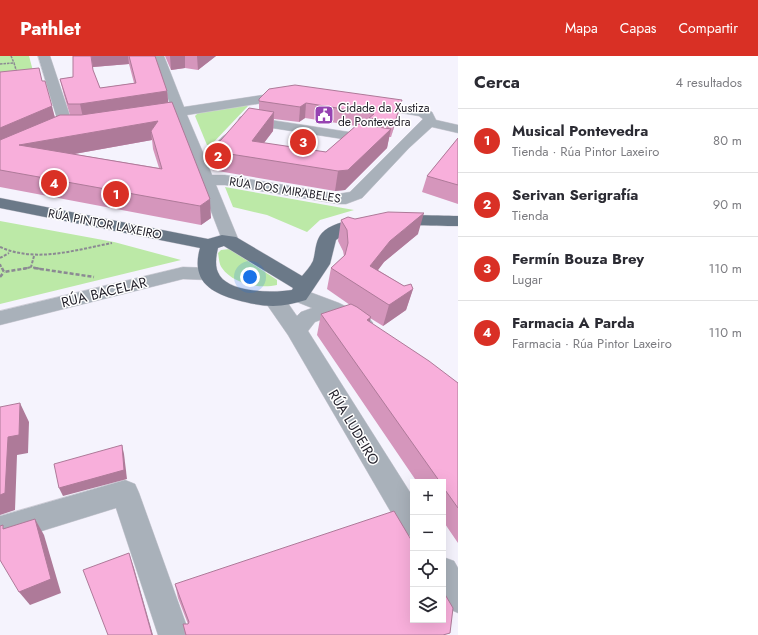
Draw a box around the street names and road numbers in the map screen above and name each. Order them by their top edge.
street label: RÚA DOS MIRABELES [228,172,342,208]
street label: RÚA PINTOR LAXEIRO [47,204,163,244]
street label: RÚA BACELAR [59,272,149,312]
street label: RÚA LUDEIRO [324,386,384,468]

